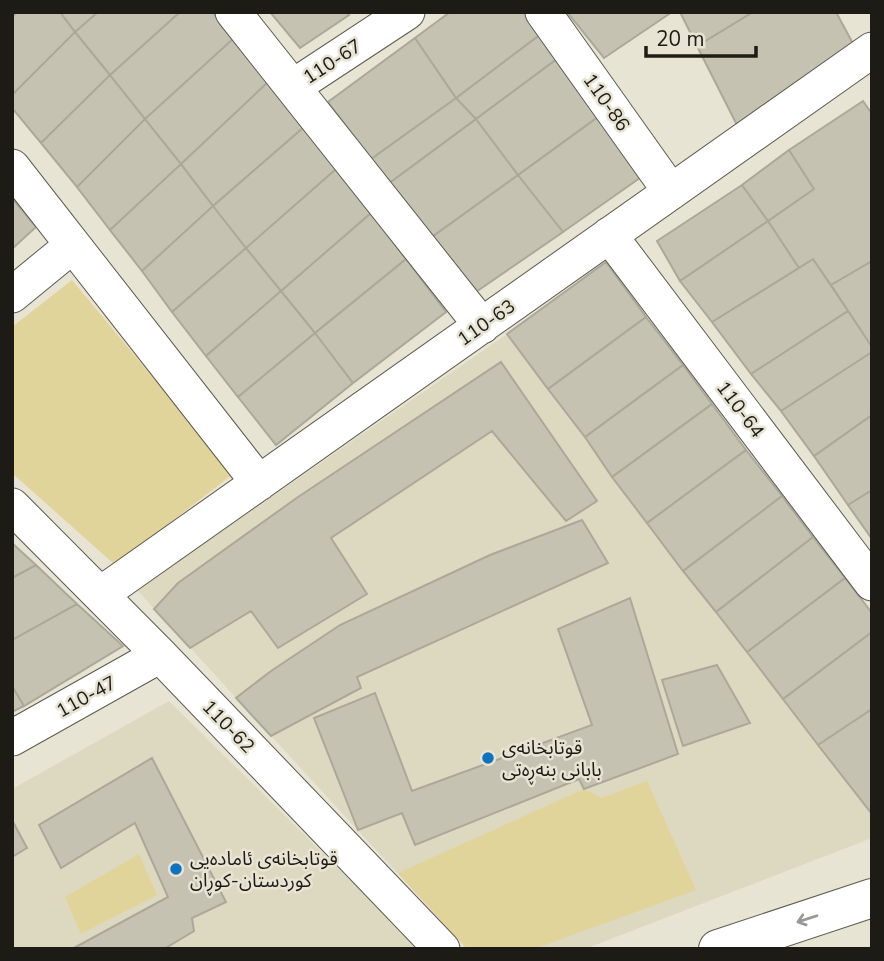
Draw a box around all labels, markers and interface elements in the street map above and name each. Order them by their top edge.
scale bar [646,14,756,58]
text: 20 m [656,25,705,53]
street label: 110-67 [298,33,367,90]
street label: 110-86 [577,68,635,137]
street label: 110-63 [452,294,521,352]
street label: 110-64 [710,376,770,443]
street label: 110-47 [52,670,121,724]
street label: 110-62 [196,694,260,759]
place label: قوتابخانەی بابانی بنەڕەتی [502,735,602,785]
marker: قوتابخانەی بابانی بنەڕەتی [480,750,496,766]
place label: قوتابخانەی ئامادەیی کوردستان-کوڕان [190,846,338,896]
marker: قوتابخانەی ئامادەیی کوردستان-کوڕان [168,861,184,877]
one-way arrow [796,913,818,926]

